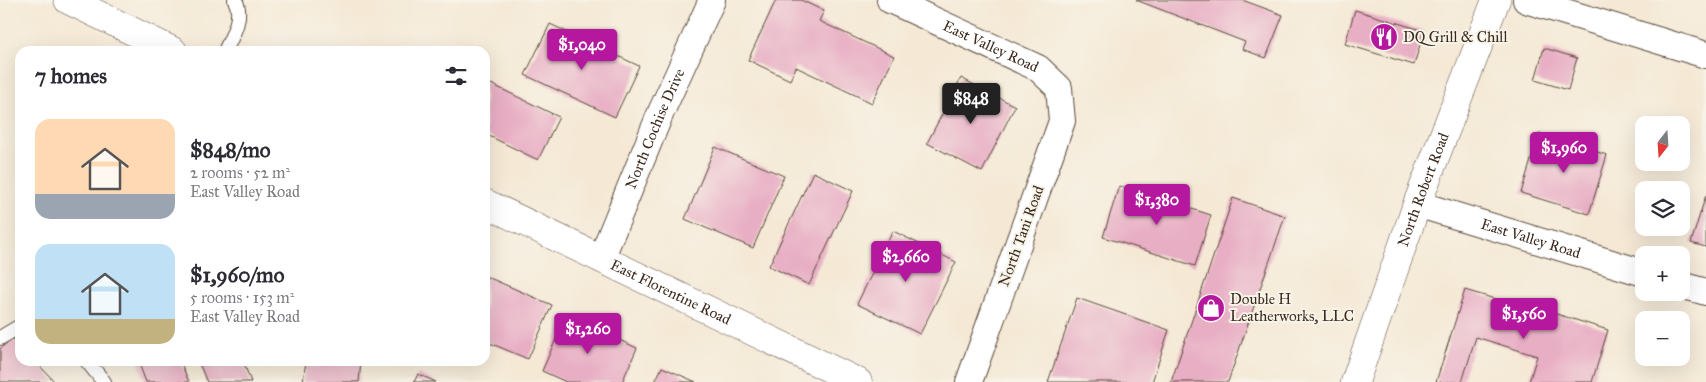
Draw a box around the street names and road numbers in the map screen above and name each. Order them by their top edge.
street label: East Valley Road [940,17,1042,76]
street label: North Cochise Drive [622,66,689,192]
street label: North Robert Road [1394,130,1453,249]
street label: North Tani Road [994,183,1048,289]
street label: East Valley Road [1479,215,1583,262]
street label: East Florentine Road [608,256,734,329]

